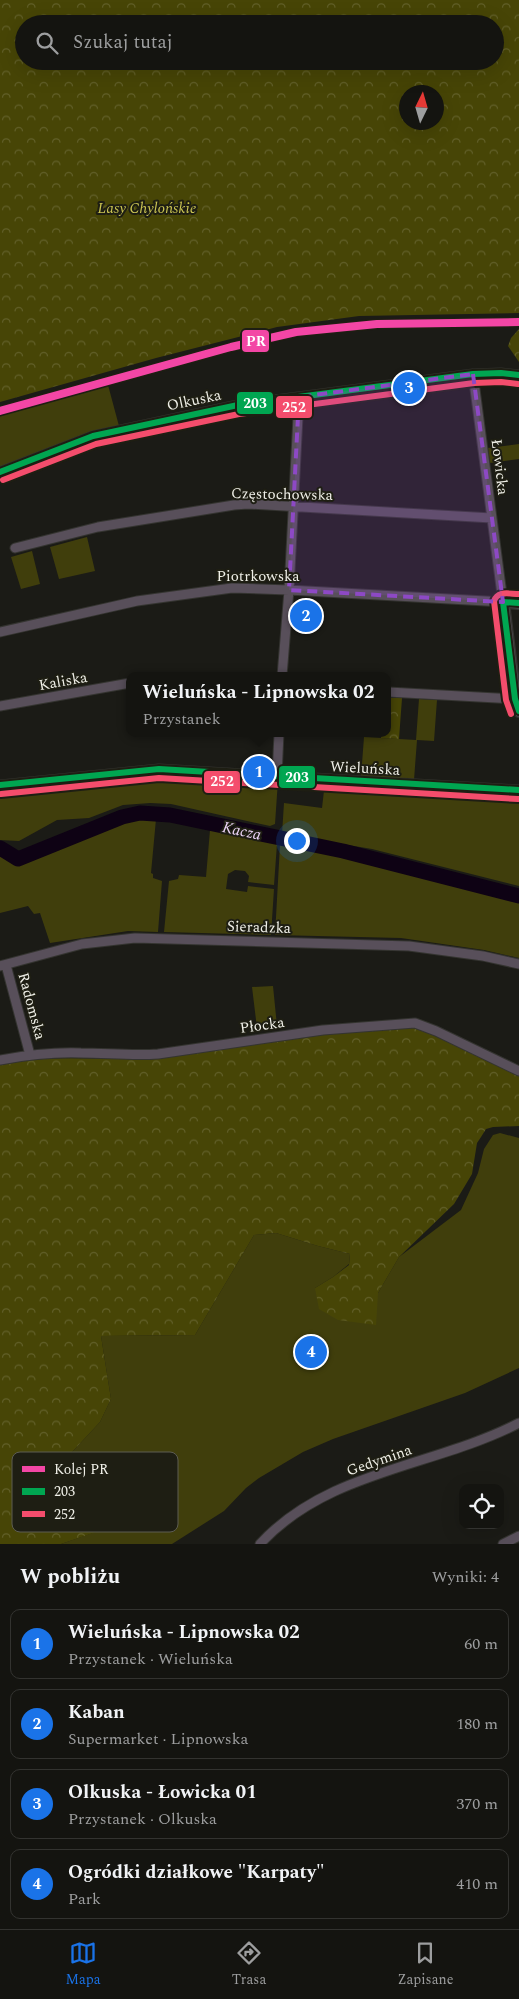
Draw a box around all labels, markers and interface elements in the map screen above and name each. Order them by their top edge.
search box [15,15,504,70]
text: Szukaj tutaj [73,28,173,57]
icon: search [33,29,61,57]
north arrow [399,85,444,130]
park label: Lasy Chylońskie [98,197,197,220]
line badge: PR [241,329,270,353]
text: PR [246,331,267,352]
pin: 3 [393,369,425,407]
street label: Olkuska [165,383,224,417]
line badge: 203 [236,391,274,415]
text: 203 [243,393,267,414]
line badge: 252 [275,395,313,419]
text: 252 [282,397,306,418]
street label: Łowicka [485,438,514,497]
street label: Częstochowska [231,482,334,507]
street label: Piotrkowska [216,565,300,588]
pin: 2 [290,597,322,635]
street label: Kaliska [37,666,90,697]
popup [126,672,391,737]
text: Wieluńska - Lipnowska 02 [143,678,374,707]
text: Przystanek [143,707,221,731]
pin: 1 [243,753,275,791]
street label: Wieluńska [329,755,401,782]
line badge: 203 [278,765,316,789]
text: 203 [285,767,309,788]
line badge: 252 [203,770,241,794]
text: 252 [210,771,234,792]
water label: Kacza [220,815,263,847]
your location [284,828,310,854]
street label: Sieradzka [226,915,292,940]
street label: Radomska [12,970,52,1043]
street label: Płocka [238,1011,287,1040]
pin: 4 [295,1333,327,1371]
street label: Gedymina [343,1438,416,1482]
legend [12,1452,178,1532]
text: Kolej PR [54,1459,109,1480]
text: 203 [54,1481,75,1502]
map controls [459,1484,504,1529]
button: locate [459,1484,504,1529]
text: 252 [54,1504,75,1525]
text: W pobliżu [20,1561,120,1593]
text: Wyniki: 4 [432,1565,499,1589]
text: Wieluńska - Lipnowska 02 [68,1618,300,1647]
text: 1 [33,1632,41,1656]
text: 60 m [464,1632,498,1656]
text: Przystanek · Wieluńska [68,1647,233,1671]
text: Kaban [68,1698,125,1727]
text: 2 [33,1712,41,1736]
text: 180 m [456,1712,498,1736]
text: Supermarket · Lipnowska [68,1727,248,1751]
text: Olkuska - Łowicka 01 [68,1778,257,1807]
text: 3 [33,1792,41,1816]
text: 370 m [456,1792,498,1816]
text: Przystanek · Olkuska [68,1807,217,1831]
text: Ogródki działkowe "Karpaty" [68,1858,325,1887]
text: 4 [33,1872,41,1896]
text: 410 m [456,1872,498,1896]
text: Park [68,1887,101,1911]
tab: Mapa [66,1939,101,1990]
tab: Trasa [232,1939,266,1990]
tab: Zapisane [397,1939,453,1990]

